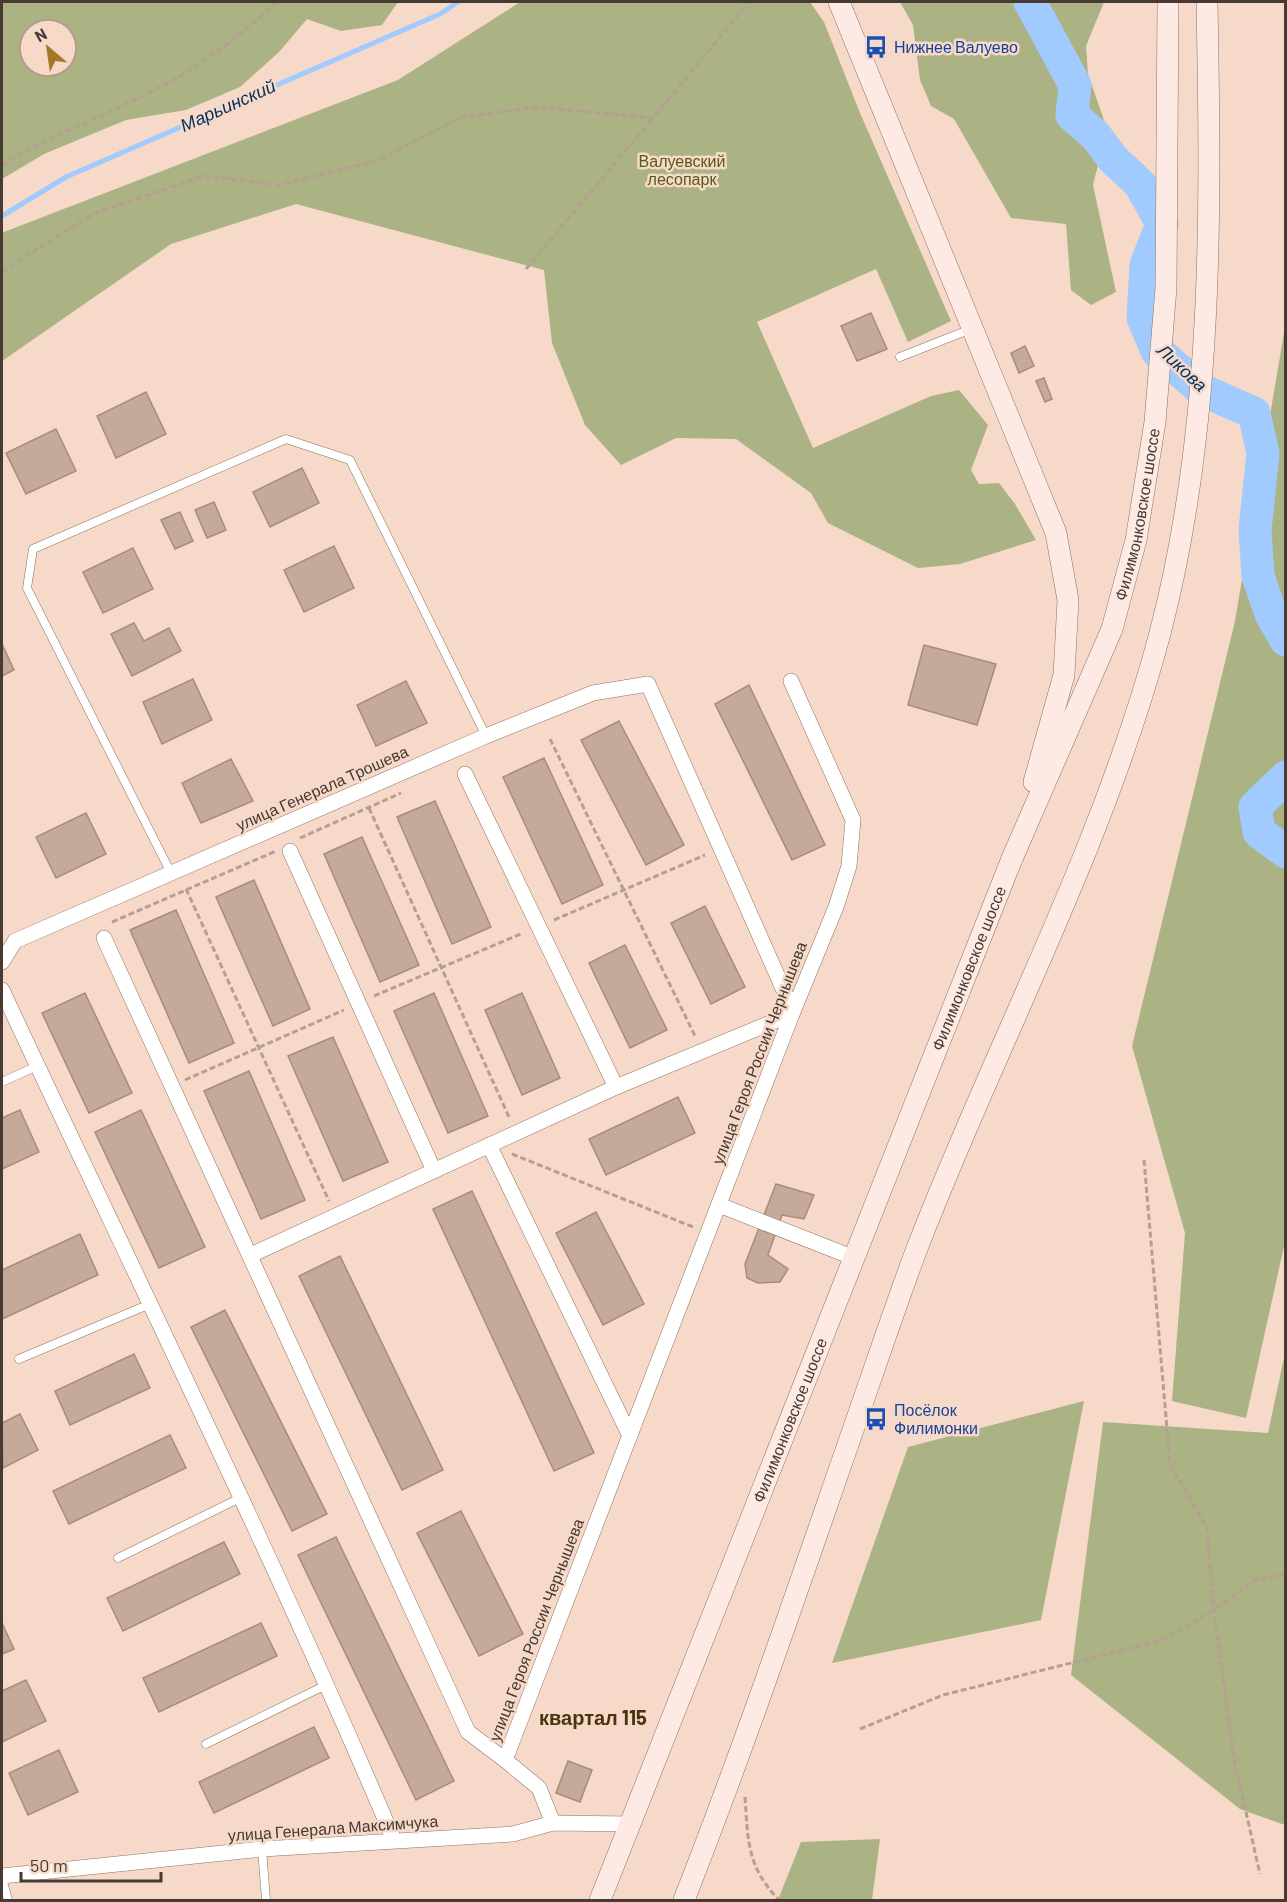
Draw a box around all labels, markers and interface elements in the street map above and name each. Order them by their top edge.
north arrow [18,18,78,78]
text: N [31,24,50,45]
bus stop icon: Нижнее Валуево [863,34,889,60]
place label: Нижнее Валуево [894,37,1018,56]
water label: Марьинский [176,74,279,136]
park label: Валуевский лесопарк [639,151,725,188]
water label: Ликова [1153,338,1212,396]
street label: Филимонковское шоссе [1110,427,1163,602]
street label: улица Генерала Трошева [233,741,411,834]
street label: Филимонковское шоссе [927,883,1009,1053]
street label: улица Героя России Чернышева [707,939,810,1167]
street label: Филимонковское шоссе [748,1335,830,1505]
place label: Посёлок Филимонки [894,1400,978,1437]
bus stop icon: Посёлок Филимонки [863,1406,889,1432]
street label: улица Героя России Чернышева [484,1516,587,1744]
district label: квартал 115 [539,1705,647,1729]
street label: улица Генерала Максимчука [227,1811,439,1844]
scale bar [21,1845,160,1883]
text: 50 m [30,1854,68,1876]

